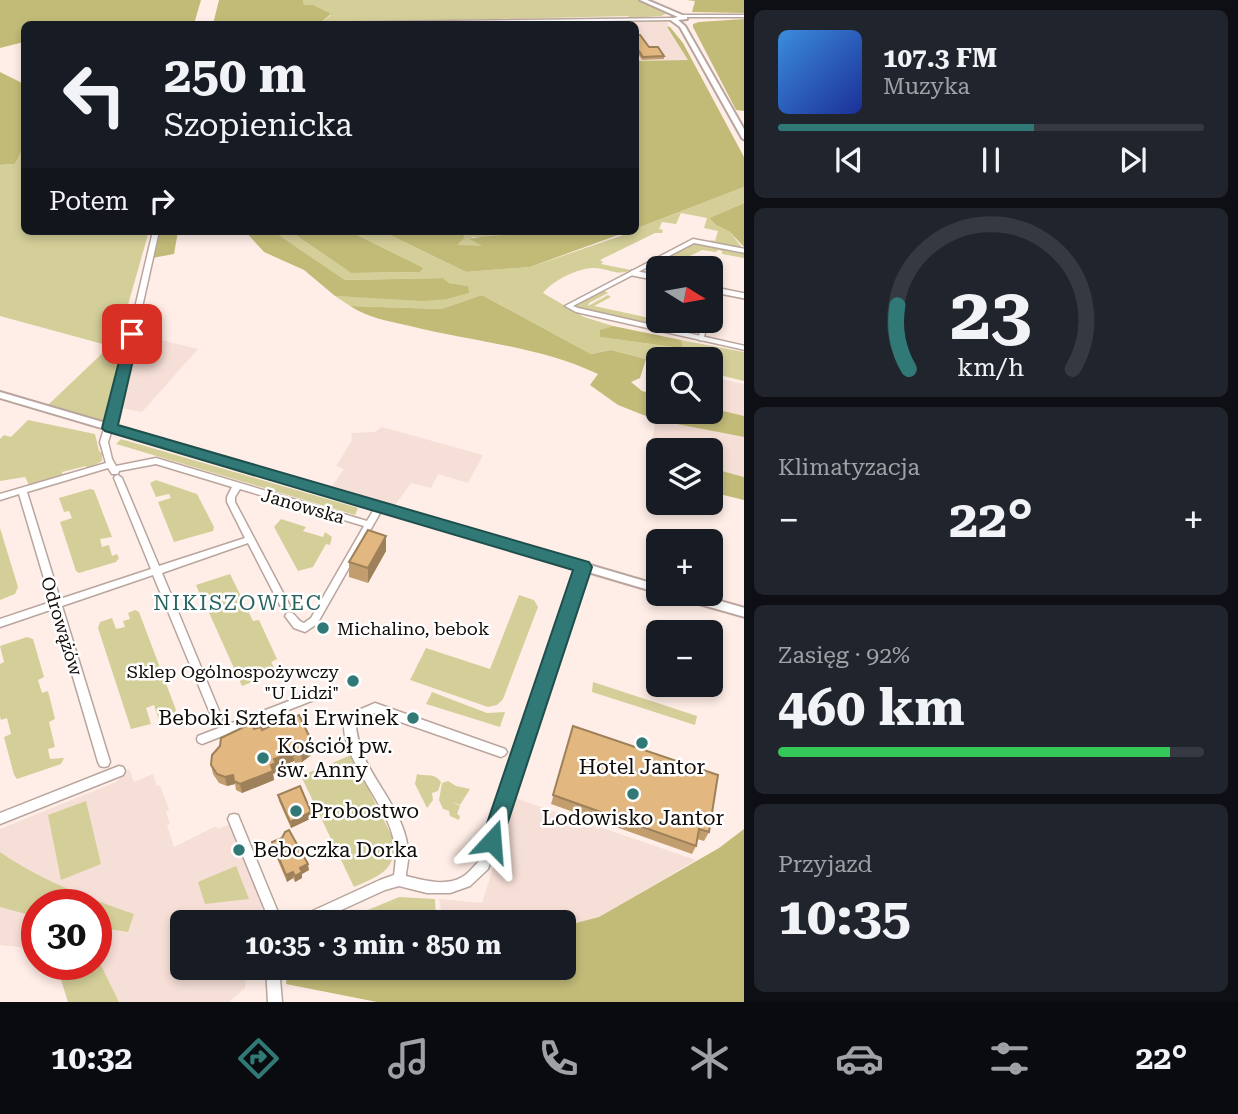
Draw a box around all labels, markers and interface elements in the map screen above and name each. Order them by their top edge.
text: 107.3 FM [883,43,997,73]
text: 250 m [164,47,306,104]
icon: left [49,49,140,140]
text: Muzyka [883,73,970,100]
text: Szopienicka [164,106,353,144]
icon: previous [830,141,868,179]
icon: pause [972,141,1010,179]
icon: next [1114,141,1152,179]
icon: right [143,182,181,220]
text: Potem [49,186,129,216]
north arrow [646,256,723,332]
map controls [646,256,723,697]
text: 23 [950,272,1032,357]
pin [102,304,162,364]
icon: arrive [113,315,151,353]
button: search [646,347,723,424]
text: km/h [958,352,1024,381]
button: layers [646,438,723,515]
text: Klimatyzacja [778,454,920,481]
street label: Janowska [259,484,347,528]
text: 22° [949,489,1033,550]
text: − [778,498,799,542]
text: + [1183,498,1204,542]
button: + [646,529,723,606]
street label: Odrowążów [37,574,87,678]
district label: NIKISZOWIEC [153,591,323,615]
place label: Michalino, bebok [337,618,489,639]
marker: Michalino, bebok [315,620,331,636]
button: − [646,620,723,697]
text: Zasięg · 92% [778,642,910,669]
place label: Sklep Ogólnospożywczy "U Lidzi" [127,661,339,703]
marker: Sklep Ogólnospożywczy "U Lidzi" [345,673,361,689]
text: 460 km [778,677,965,738]
place label: Beboki Sztefa i Erwinek [158,706,399,730]
marker: Beboki Sztefa i Erwinek [405,710,421,726]
place label: Kościół pw. św. Anny [277,734,393,782]
marker: Hotel Jantor [634,735,650,751]
marker: Kościół pw. św. Anny [255,750,271,766]
place label: Hotel Jantor [579,755,706,779]
marker: Lodowisko Jantor [625,786,641,802]
place label: Probostwo [310,799,419,823]
marker: Probostwo [288,803,304,819]
position arrow [455,804,529,878]
place label: Lodowisko Jantor [542,806,725,830]
place label: Beboczka Dorka [253,838,418,862]
marker: Beboczka Dorka [231,842,247,858]
text: Przyjazd [778,851,872,878]
text: 10:35 [778,886,911,947]
speed limit sign: 30 [21,889,112,980]
text: 10:35 · 3 min · 850 m [245,930,501,960]
icon: directions [234,1034,283,1083]
icon: music [384,1034,433,1083]
icon: phone [534,1034,583,1083]
icon: climate [685,1034,734,1083]
icon: car [835,1034,884,1083]
icon: filters [985,1034,1034,1083]
text: 10:32 [51,1039,132,1077]
text: 22° [1136,1039,1187,1077]

